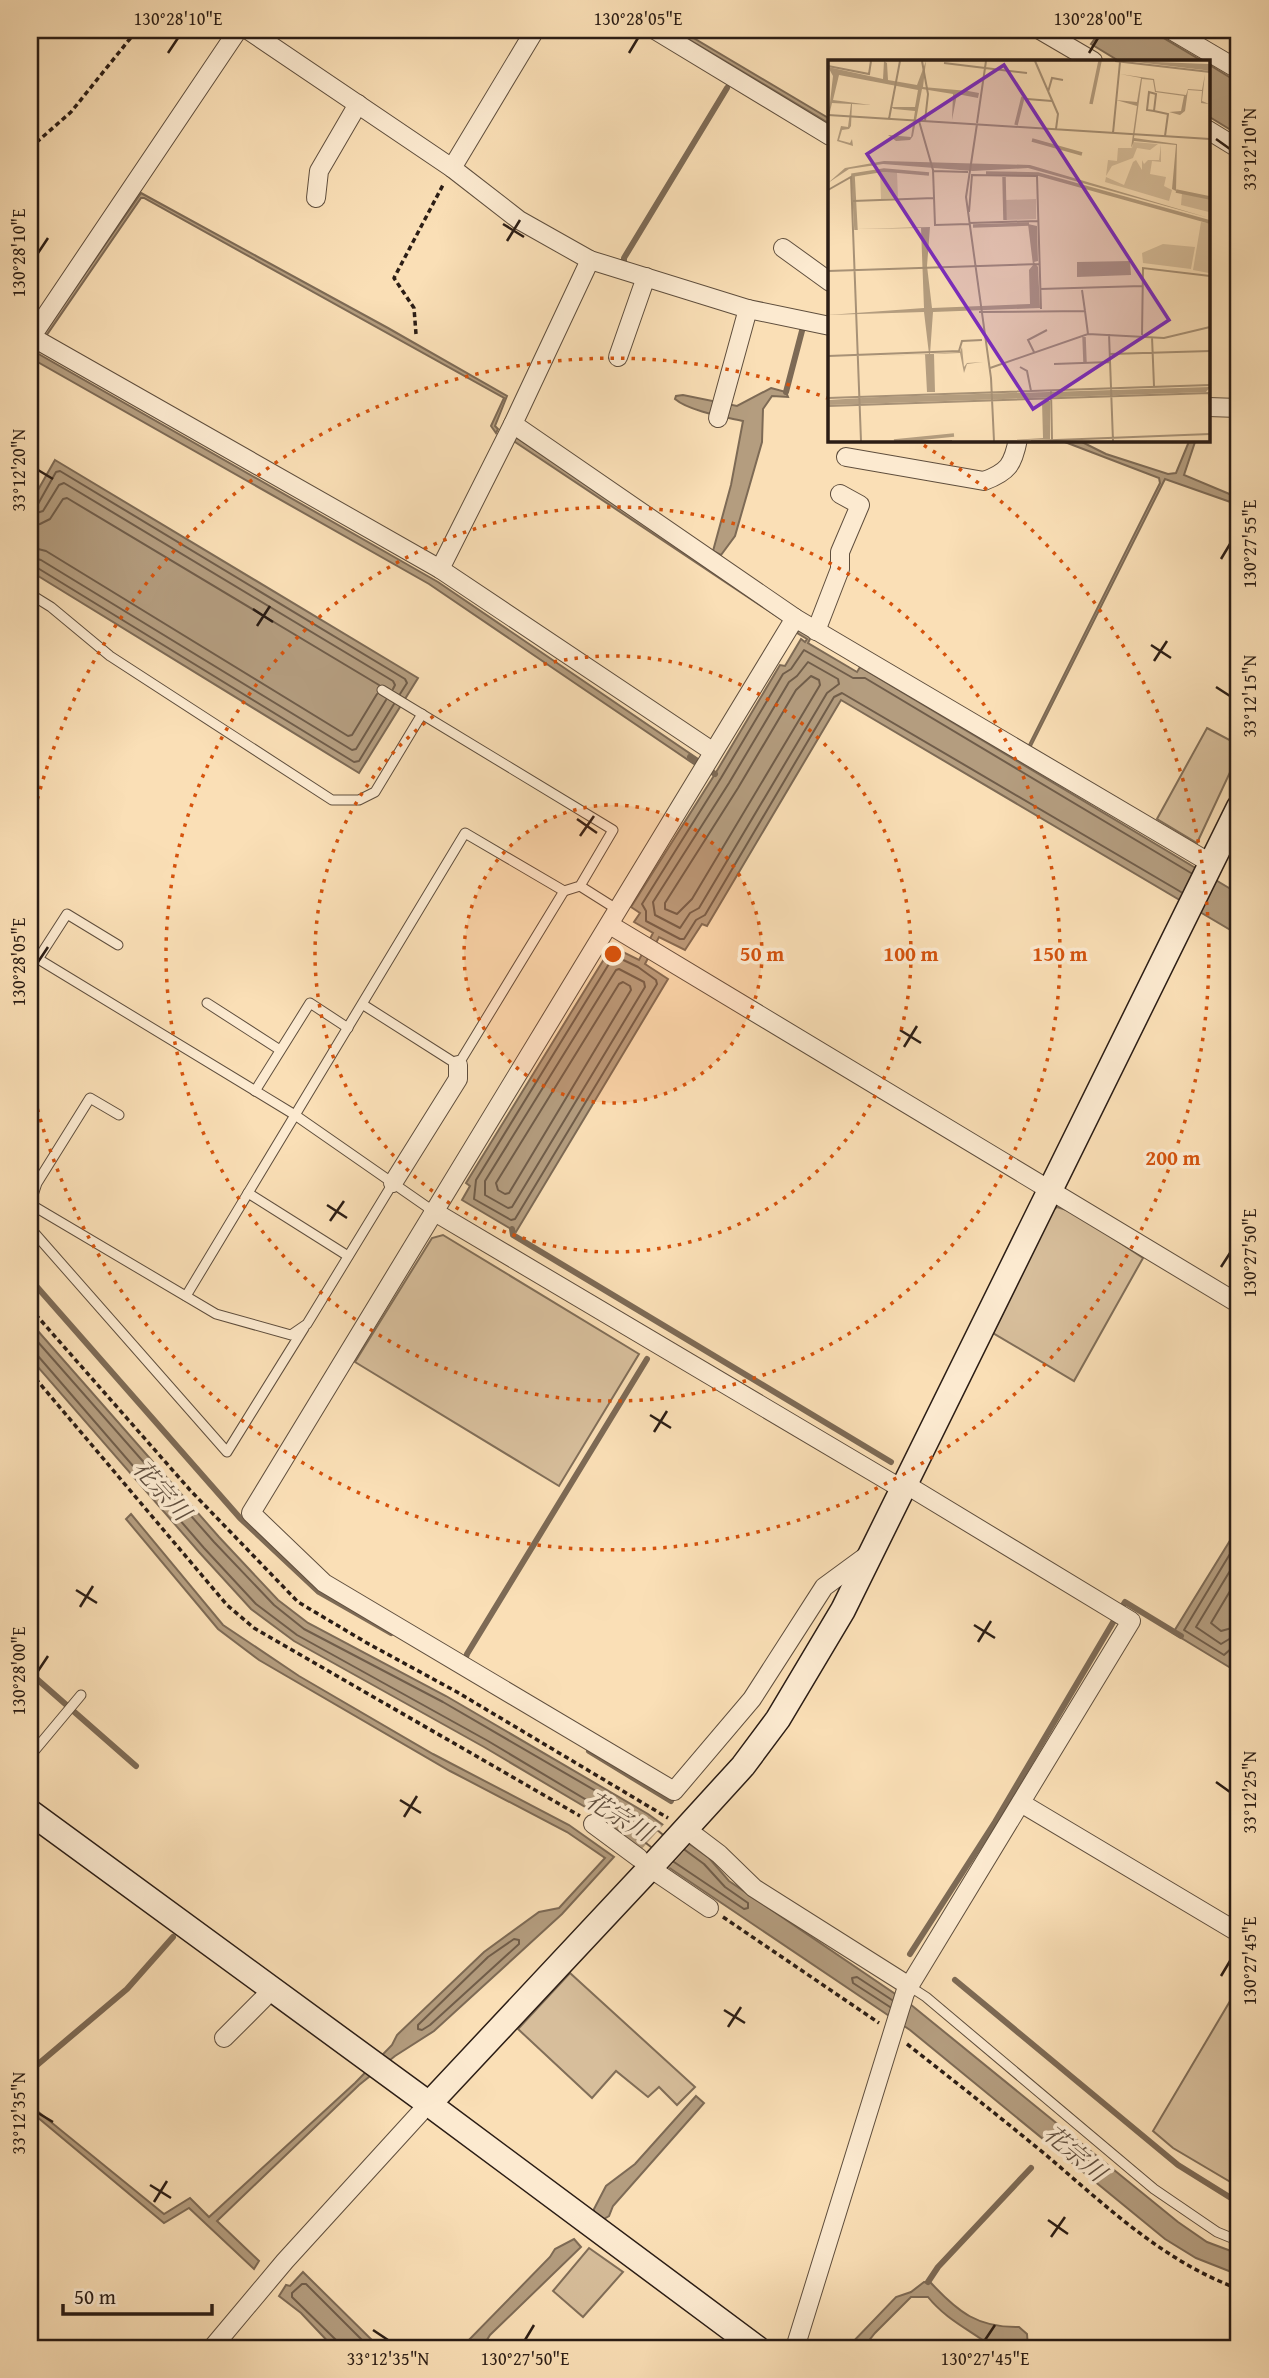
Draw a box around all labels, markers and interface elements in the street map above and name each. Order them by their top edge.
text: 130°28'10"E [134,5,222,32]
text: 130°28'05"E [594,5,682,32]
text: 130°28'00"E [1054,5,1142,32]
inset map [828,60,1210,441]
text: 33°12'10"N [1236,107,1263,190]
text: 130°28'10"E [5,209,32,297]
text: 33°12'20"N [5,428,32,511]
text: 130°27'55"E [1236,500,1263,588]
text: 33°12'15"N [1236,654,1263,737]
text: 130°28'05"E [5,918,32,1006]
text: 50 m [740,938,784,969]
text: 100 m [883,938,939,969]
text: 150 m [1032,938,1088,969]
centre of rings [601,942,625,966]
text: 200 m [1145,1142,1201,1173]
text: 130°27'50"E [1236,1209,1263,1297]
water label: 花宗川 [125,1452,201,1531]
text: 130°28'00"E [5,1627,32,1715]
text: 33°12'25"N [1236,1750,1263,1833]
water label: 花宗川 [579,1782,661,1851]
text: 130°27'45"E [1236,1917,1263,2005]
text: 33°12'35"N [5,2071,32,2154]
water label: 花宗川 [1036,2116,1116,2191]
scale bar [63,2273,212,2317]
text: 50 m [74,2281,116,2312]
text: 33°12'35"N [347,2345,430,2372]
text: 130°27'50"E [481,2345,569,2372]
text: 130°27'45"E [941,2345,1029,2372]

